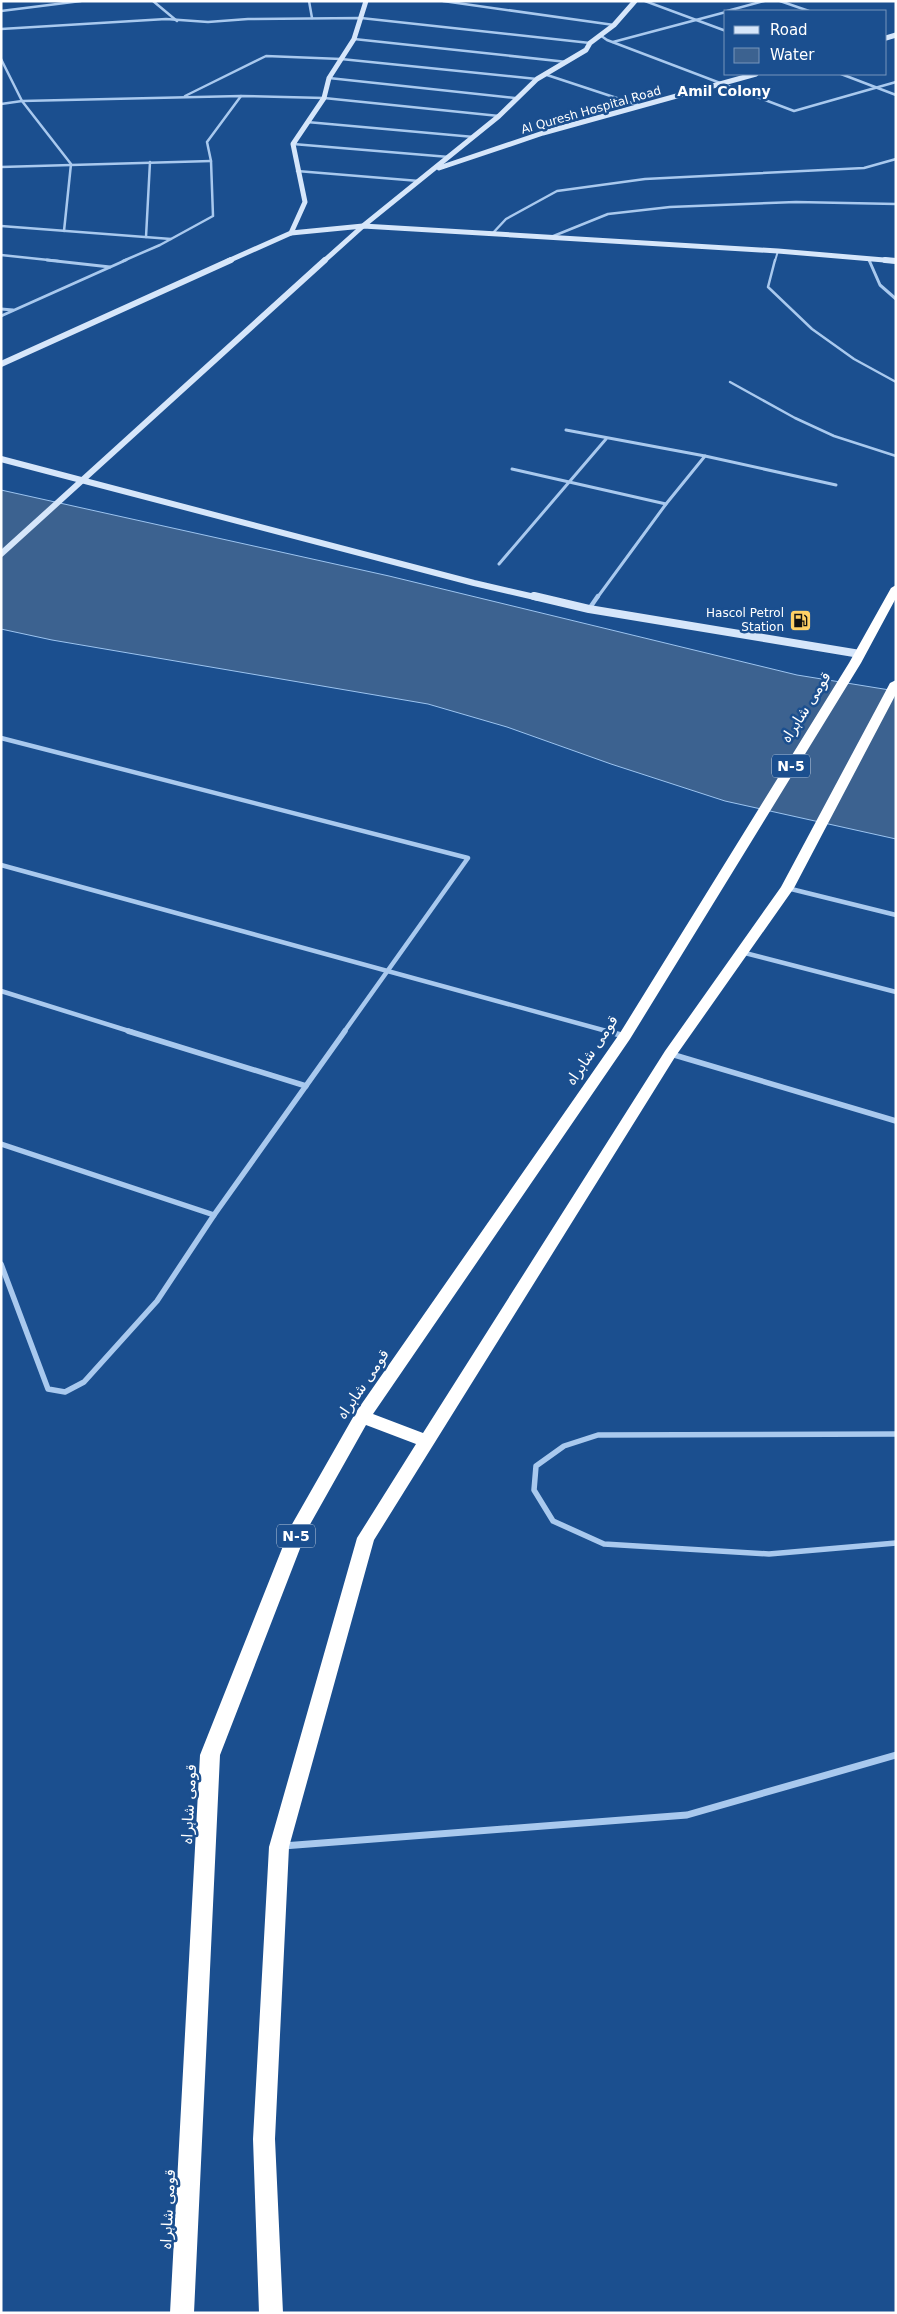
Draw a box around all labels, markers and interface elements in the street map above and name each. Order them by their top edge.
legend [724,10,887,75]
text: Road [770,21,808,39]
text: Water [770,46,815,64]
street label: Al Quresh Hospital Road [519,83,663,137]
district label: Amil Colony [677,83,771,99]
place label: Hascol Petrol Station [706,606,784,634]
fuel station icon: Hascol Petrol Station [788,608,812,632]
street label: قومی شاہراہ [777,668,835,746]
road number: N-5 [772,754,810,778]
street label: قومی شاہراہ [562,1012,622,1088]
street label: قومی شاہراہ [333,1346,393,1422]
road number: N-5 [277,1524,315,1548]
street label: قومی شاہراہ [178,1764,200,1844]
street label: قومی شاہراہ [157,2169,179,2249]

